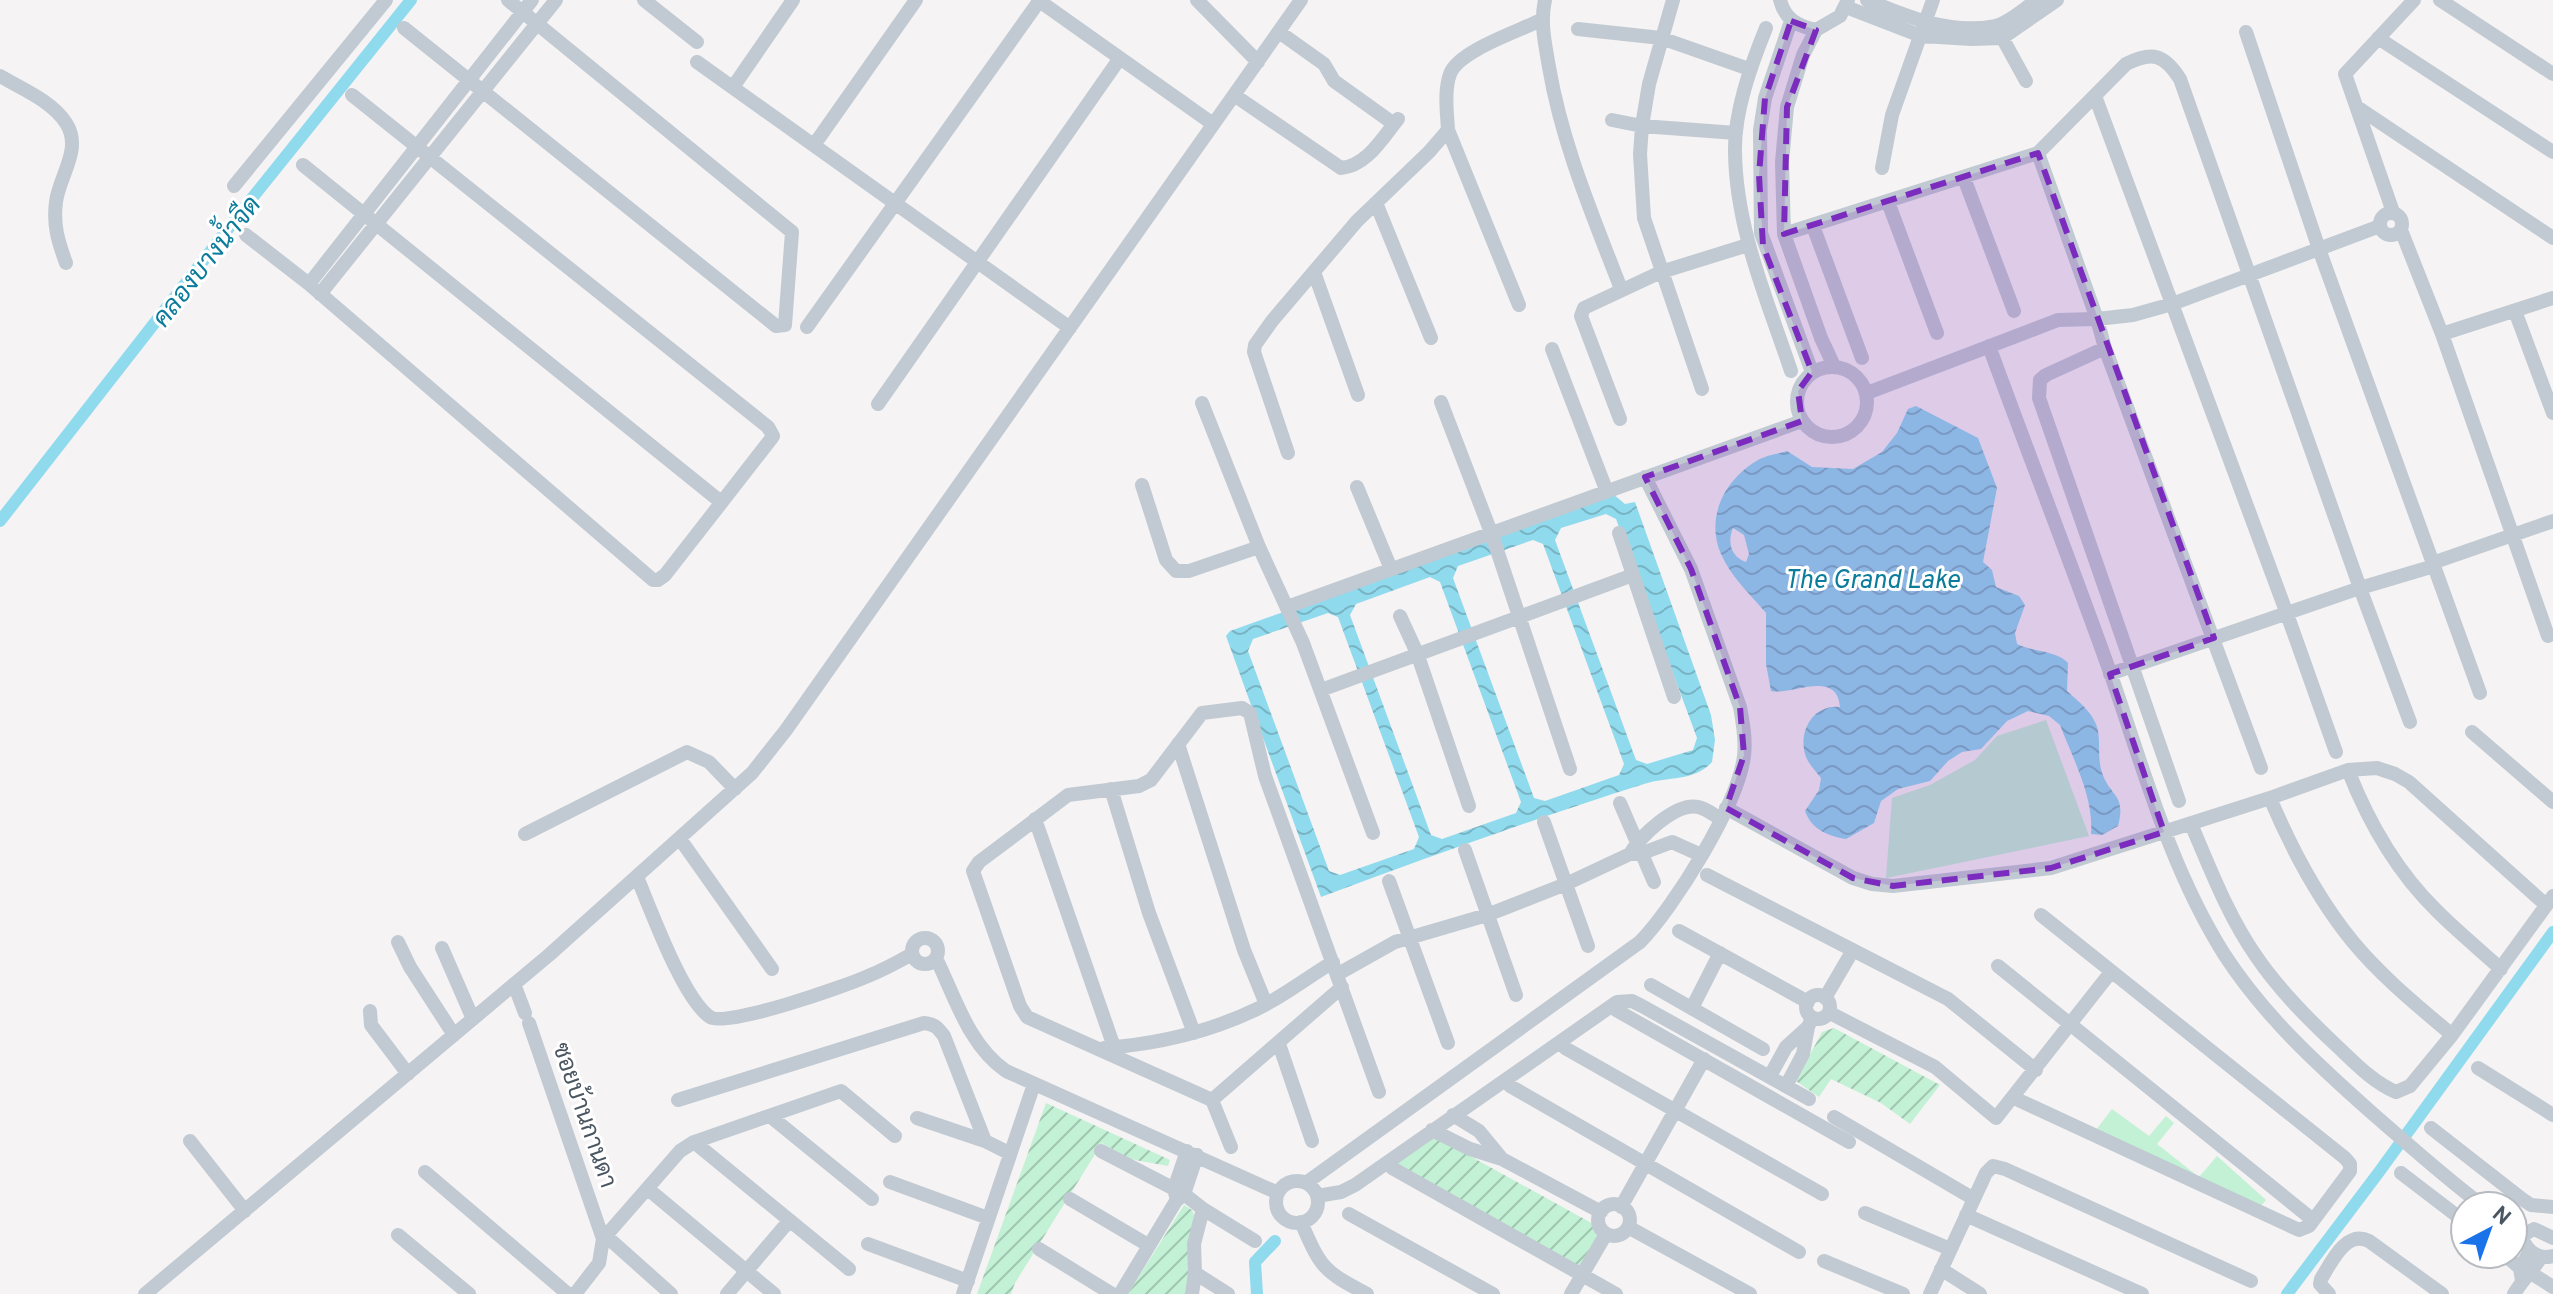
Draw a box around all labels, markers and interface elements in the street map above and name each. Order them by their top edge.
water label: คลองบางน้ำจืด [141,186,270,335]
water label: The Grand Lake [1784,565,1960,598]
street label: ซอยบ้านกานดา [544,1038,624,1192]
north arrow [2449,1190,2529,1270]
text: N [2486,1201,2515,1232]

